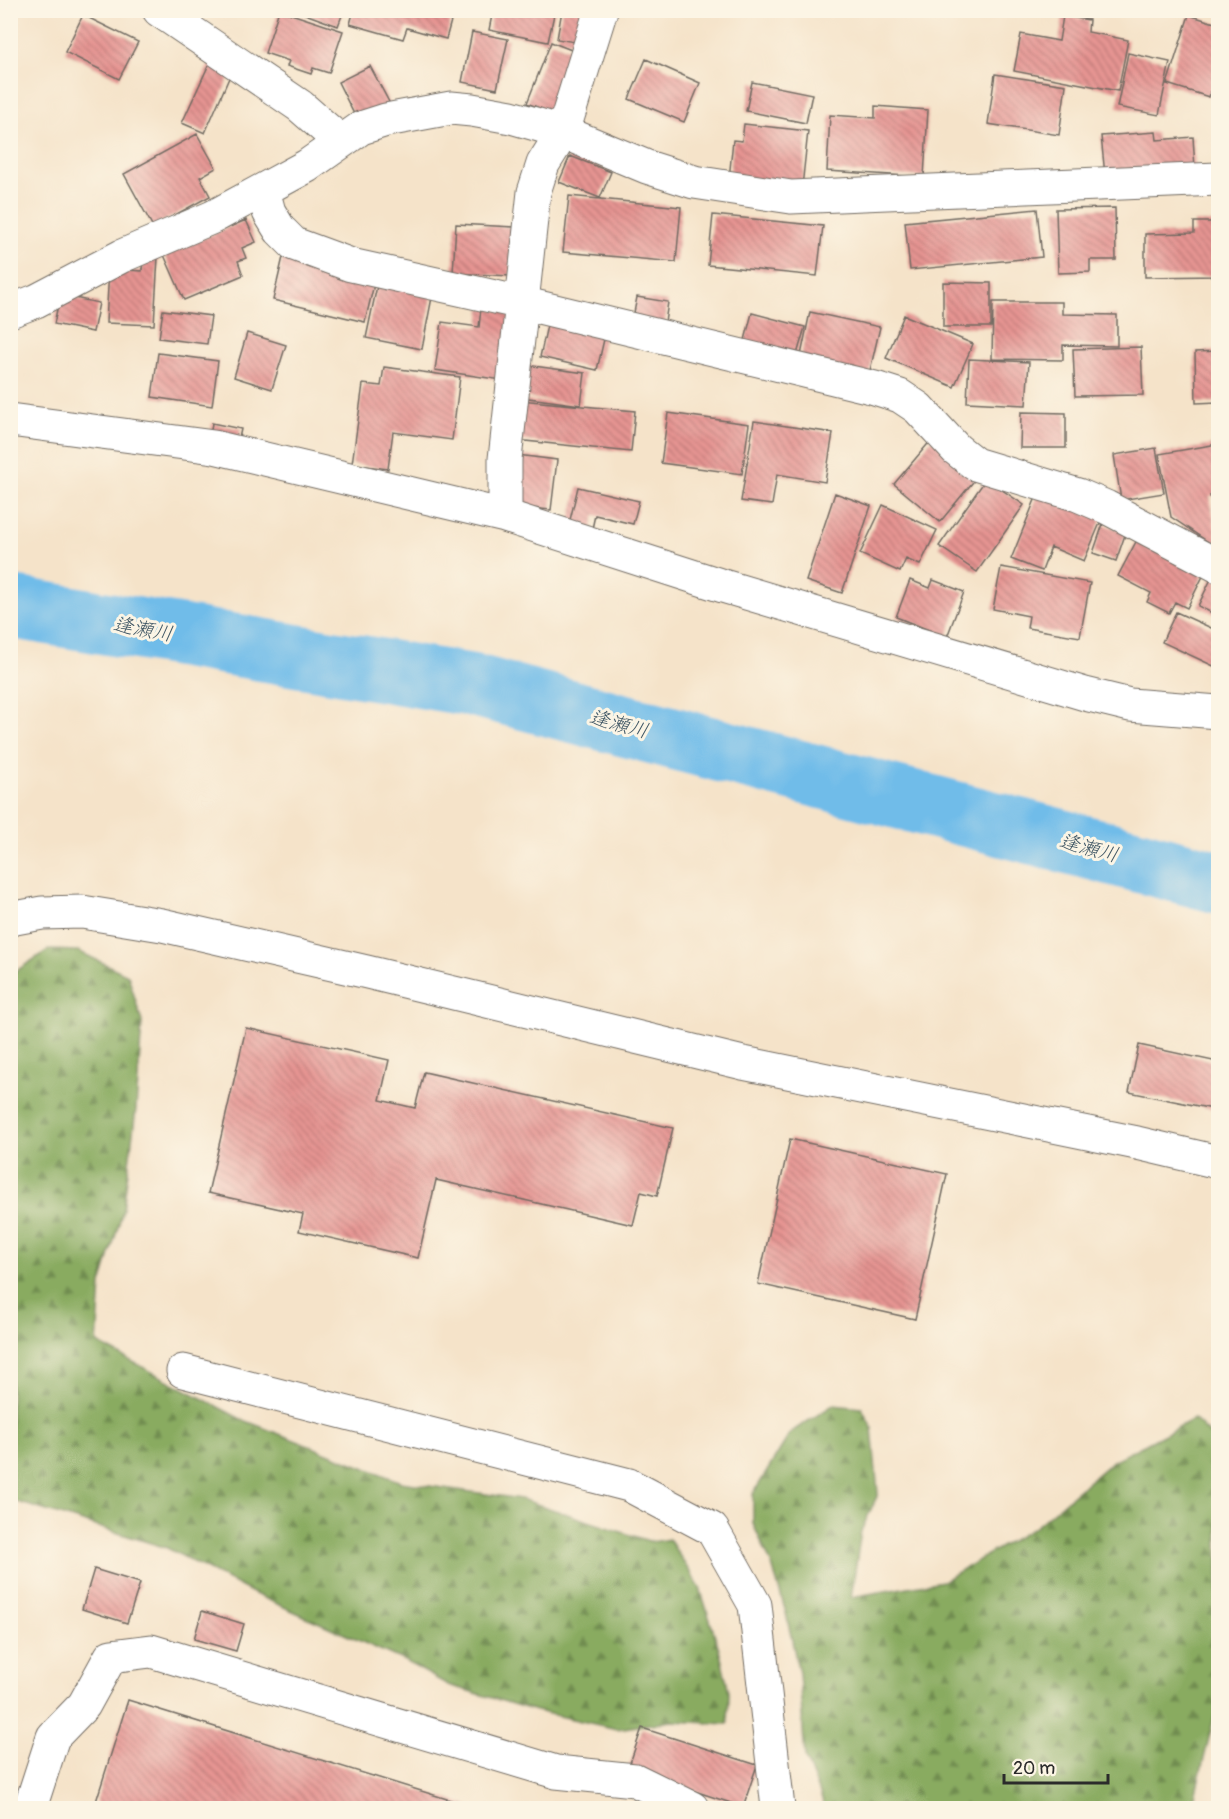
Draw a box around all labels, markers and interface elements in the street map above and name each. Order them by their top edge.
water label: 逢瀬川 [111,611,175,647]
water label: 逢瀬川 [587,704,651,744]
water label: 逢瀬川 [1057,828,1121,868]
scale bar [1004,1747,1108,1785]
text: 20 m [1013,1757,1055,1780]

